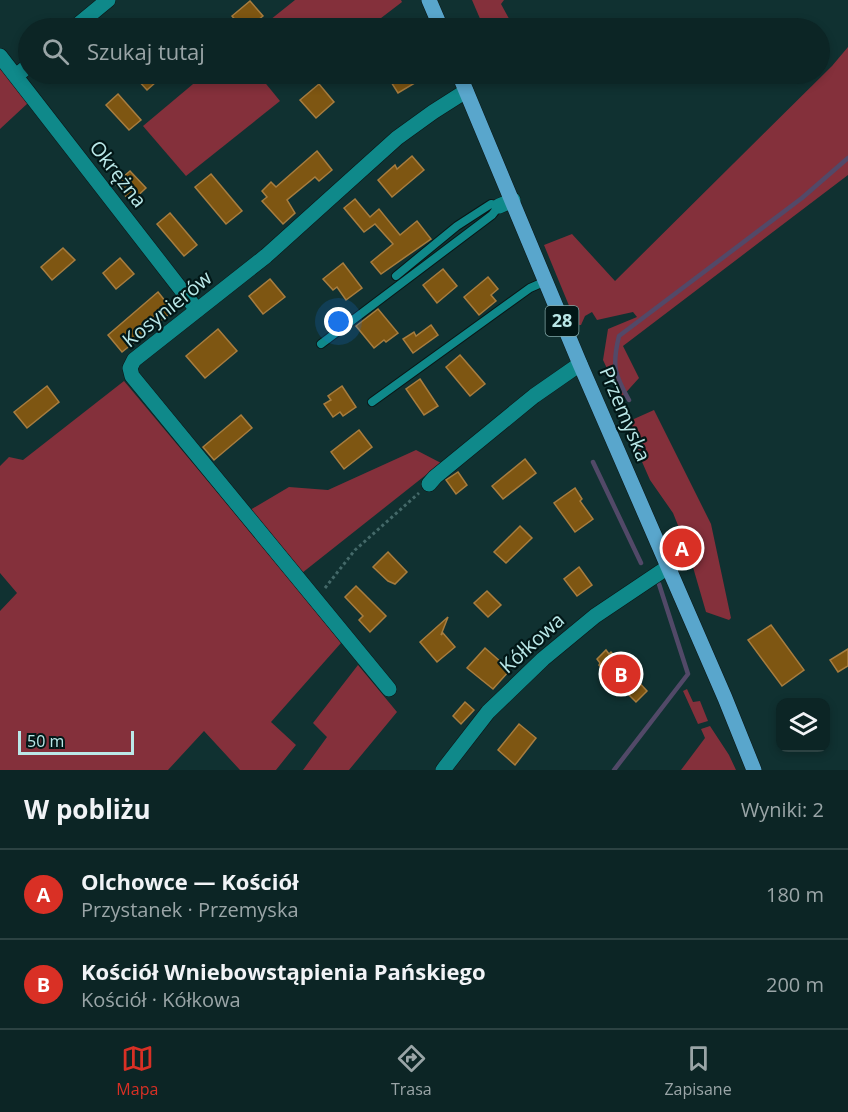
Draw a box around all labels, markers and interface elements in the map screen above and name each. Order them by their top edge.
search box [18,18,830,84]
icon: search [39,35,72,68]
text: Szukaj tutaj [87,36,205,66]
street label: Okrężna [84,135,153,213]
street label: Kosynierów [116,264,218,353]
road number: 28 [546,306,578,336]
your location [324,307,353,336]
street label: Przemyska [593,362,658,465]
pin: A [662,526,702,570]
street label: Kółkowa [493,606,570,679]
pin: B [602,652,640,696]
map controls [776,698,830,752]
button: layers [776,698,830,752]
scale bar [18,728,134,756]
text: 50 m [27,730,64,752]
text: W pobliżu [24,791,151,827]
text: Wyniki: 2 [741,796,824,823]
text: Olchowce — Kościół [81,866,299,896]
text: A [37,881,50,908]
text: 180 m [766,881,824,908]
text: Przystanek · Przemyska [81,896,299,923]
text: Kościół Wniebowstąpienia Pańskiego [81,956,486,986]
text: B [37,971,50,998]
text: 200 m [766,971,824,998]
text: Kościół · Kółkowa [81,986,241,1013]
tab: Mapa [116,1042,158,1100]
tab: Trasa [391,1042,432,1100]
tab: Zapisane [664,1042,732,1100]

